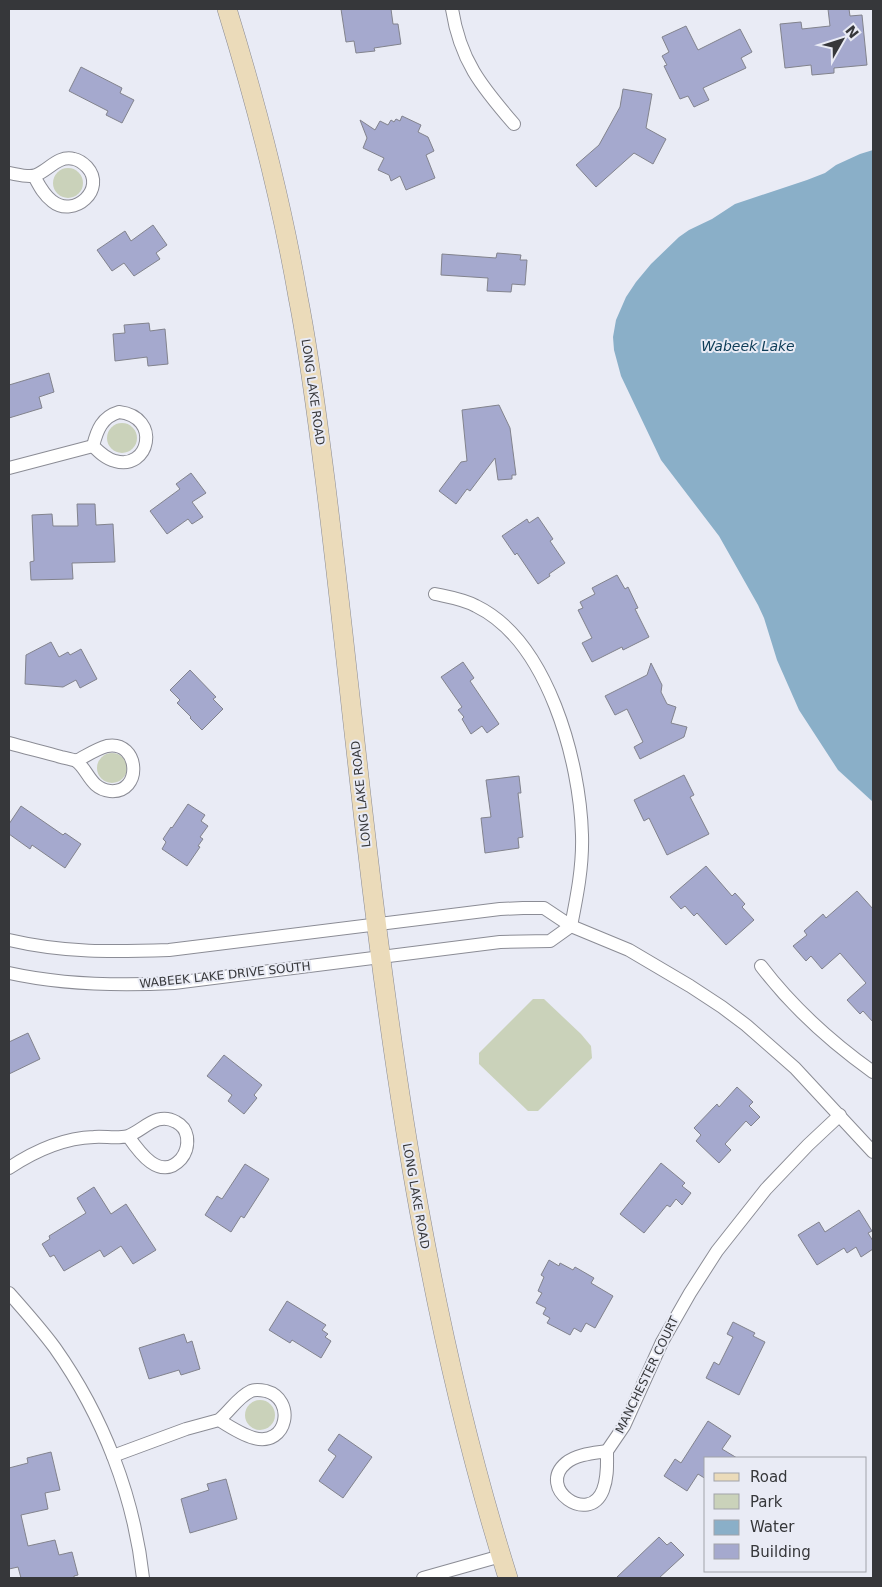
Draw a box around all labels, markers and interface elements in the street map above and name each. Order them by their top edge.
north arrow [817,15,867,65]
text: N [842,22,862,41]
street label: LONG LAKE ROAD [299,338,327,446]
water label: Wabeek Lake [701,338,795,354]
street label: LONG LAKE ROAD [348,740,374,848]
street label: WABEEK LAKE DRIVE SOUTH [139,959,311,991]
street label: LONG LAKE ROAD [400,1142,432,1250]
street label: MANCHESTER COURT [613,1314,682,1436]
legend [704,1457,867,1572]
text: Road [750,1468,788,1486]
text: Park [750,1493,783,1511]
text: Water [750,1518,795,1536]
text: Building [750,1543,811,1561]

